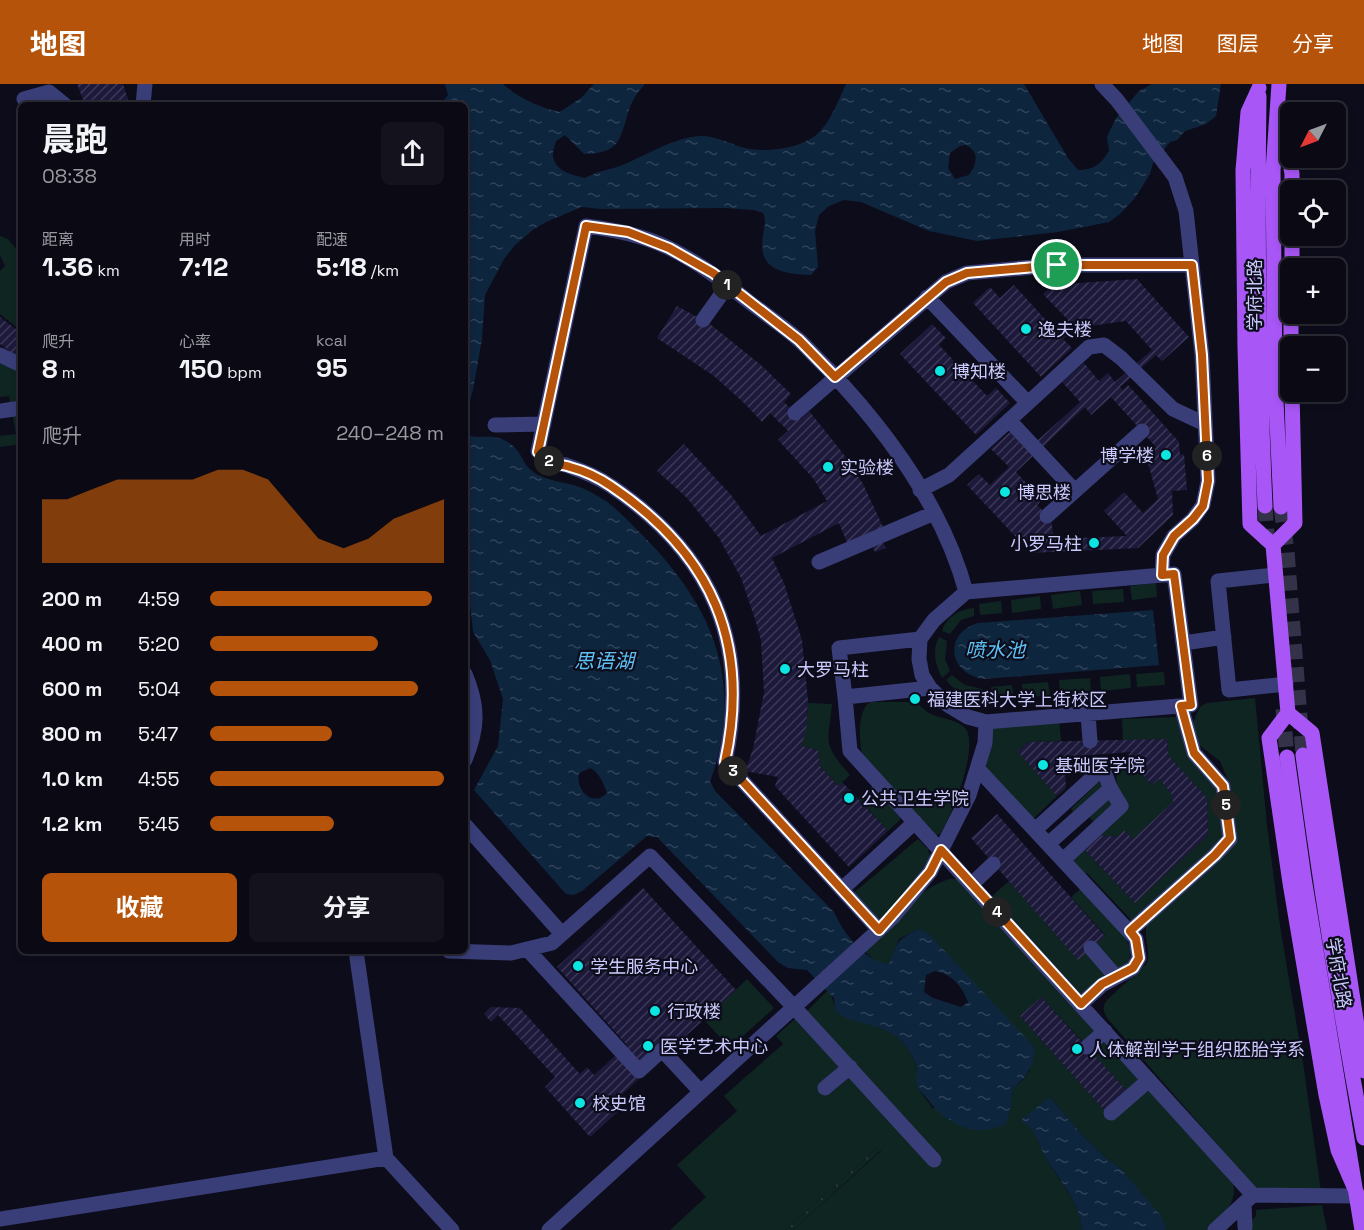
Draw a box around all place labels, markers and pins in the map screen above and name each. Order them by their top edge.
pin [1031,239,1082,290]
pin: 1 [712,270,742,300]
place label: 逸夫楼 [1038,318,1092,341]
marker: 逸夫楼 [1019,322,1033,336]
place label: 博知楼 [952,360,1006,383]
marker: 博知楼 [933,364,947,378]
pin: 6 [1192,441,1222,471]
place label: 博学楼 [1100,444,1154,467]
pin: 2 [534,446,564,476]
marker: 博学楼 [1159,448,1173,462]
place label: 实验楼 [840,456,894,479]
marker: 实验楼 [821,460,835,474]
place label: 博思楼 [1017,481,1071,504]
marker: 博思楼 [998,485,1012,499]
place label: 小罗马柱 [1010,532,1082,555]
marker: 小罗马柱 [1087,536,1101,550]
place label: 大罗马柱 [797,658,869,681]
marker: 大罗马柱 [778,662,792,676]
place label: 福建医科大学上街校区 [927,688,1107,711]
marker: 福建医科大学上街校区 [908,692,922,706]
place label: 基础医学院 [1055,754,1145,777]
pin: 3 [718,756,748,786]
marker: 基础医学院 [1036,758,1050,772]
place label: 公共卫生学院 [861,787,969,810]
pin: 5 [1211,790,1241,820]
marker: 公共卫生学院 [842,791,856,805]
pin: 4 [982,897,1012,927]
place label: 学生服务中心 [590,955,698,978]
marker: 学生服务中心 [571,959,585,973]
place label: 行政楼 [667,1000,721,1023]
marker: 行政楼 [648,1004,662,1018]
place label: 医学艺术中心 [660,1035,768,1058]
place label: 人体解剖学于组织胚胎学系 [1089,1038,1305,1061]
marker: 医学艺术中心 [641,1039,655,1053]
marker: 人体解剖学于组织胚胎学系 [1070,1042,1084,1056]
place label: 校史馆 [592,1092,646,1115]
marker: 校史馆 [573,1096,587,1110]

